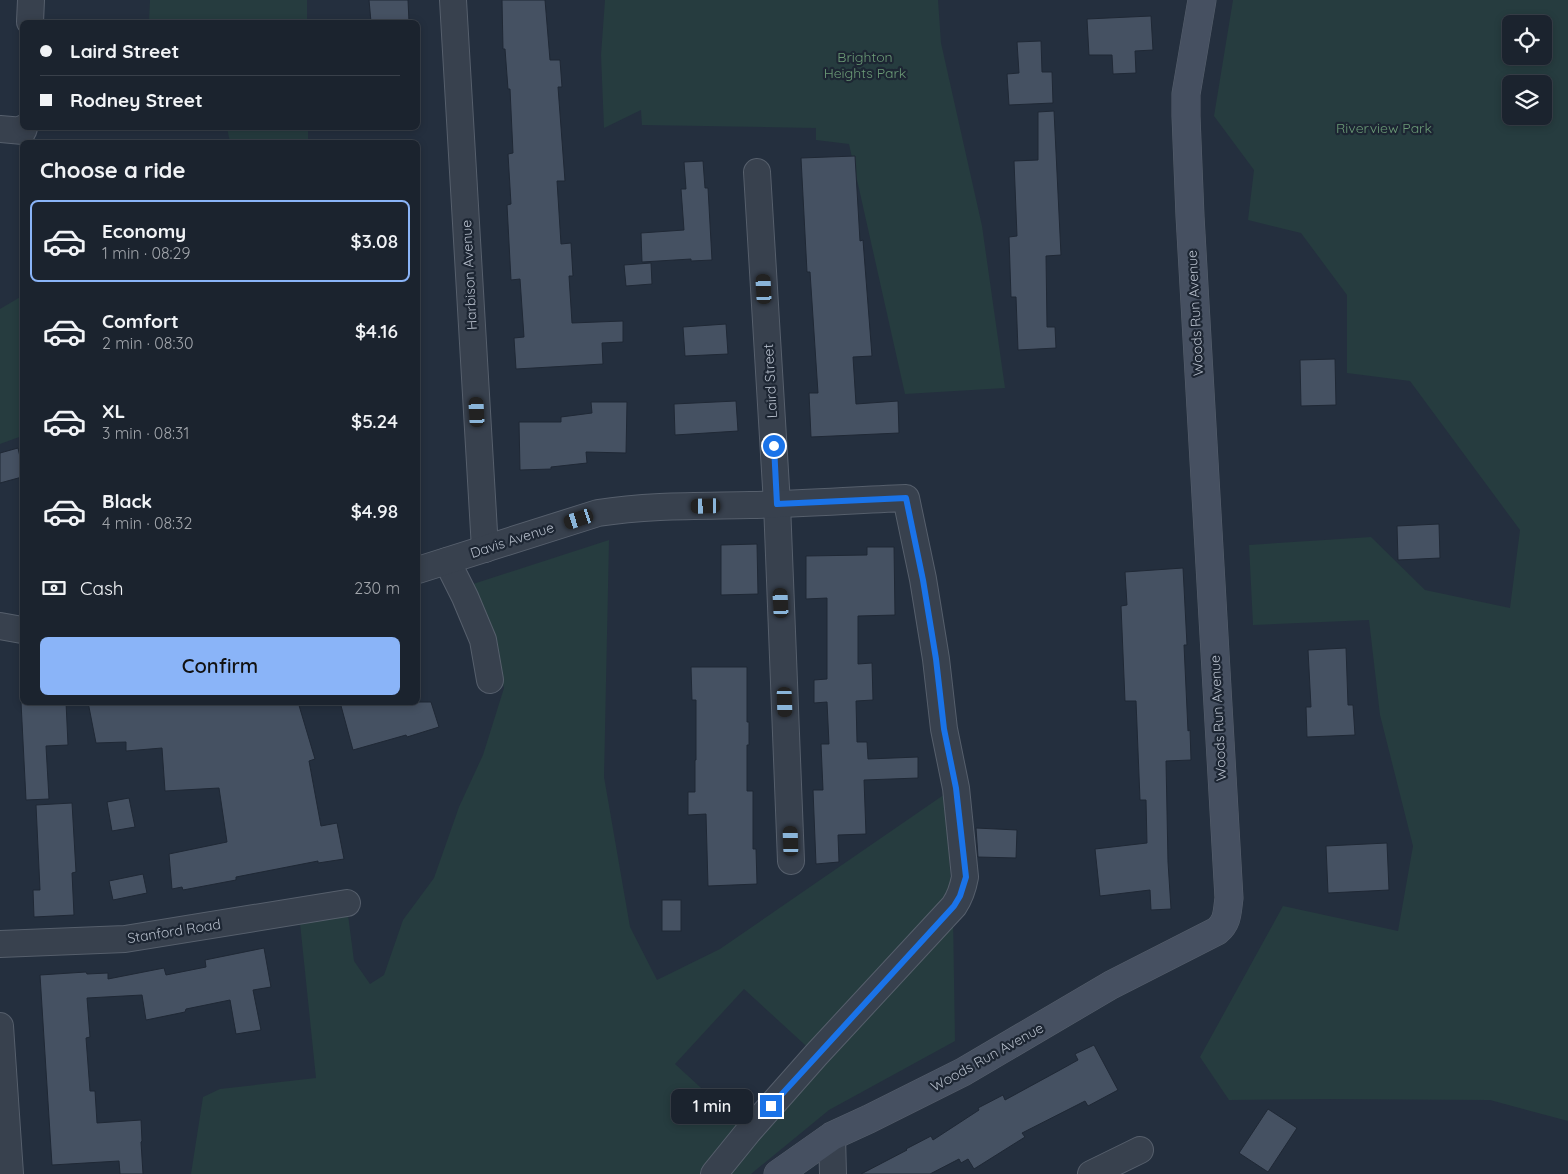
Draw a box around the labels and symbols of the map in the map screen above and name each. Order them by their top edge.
park label: Brighton Heights Park [824,48,906,82]
park label: Riverview Park [1336,119,1432,137]
street label: Harbison Avenue [457,219,481,331]
street label: Woods Run Avenue [1183,249,1207,376]
car [755,274,772,304]
street label: Laird Street [759,343,781,419]
car [468,397,485,427]
route start [763,435,785,457]
car [690,498,721,514]
car [562,507,595,531]
street label: Davis Avenue [468,518,556,562]
car [772,588,789,618]
street label: Woods Run Avenue [1206,654,1230,781]
car [776,687,793,717]
car [782,826,799,856]
street label: Stanford Road [126,915,222,947]
street label: Woods Run Avenue [927,1019,1047,1095]
callout: 1 min [671,1088,754,1124]
route end [760,1095,782,1117]

